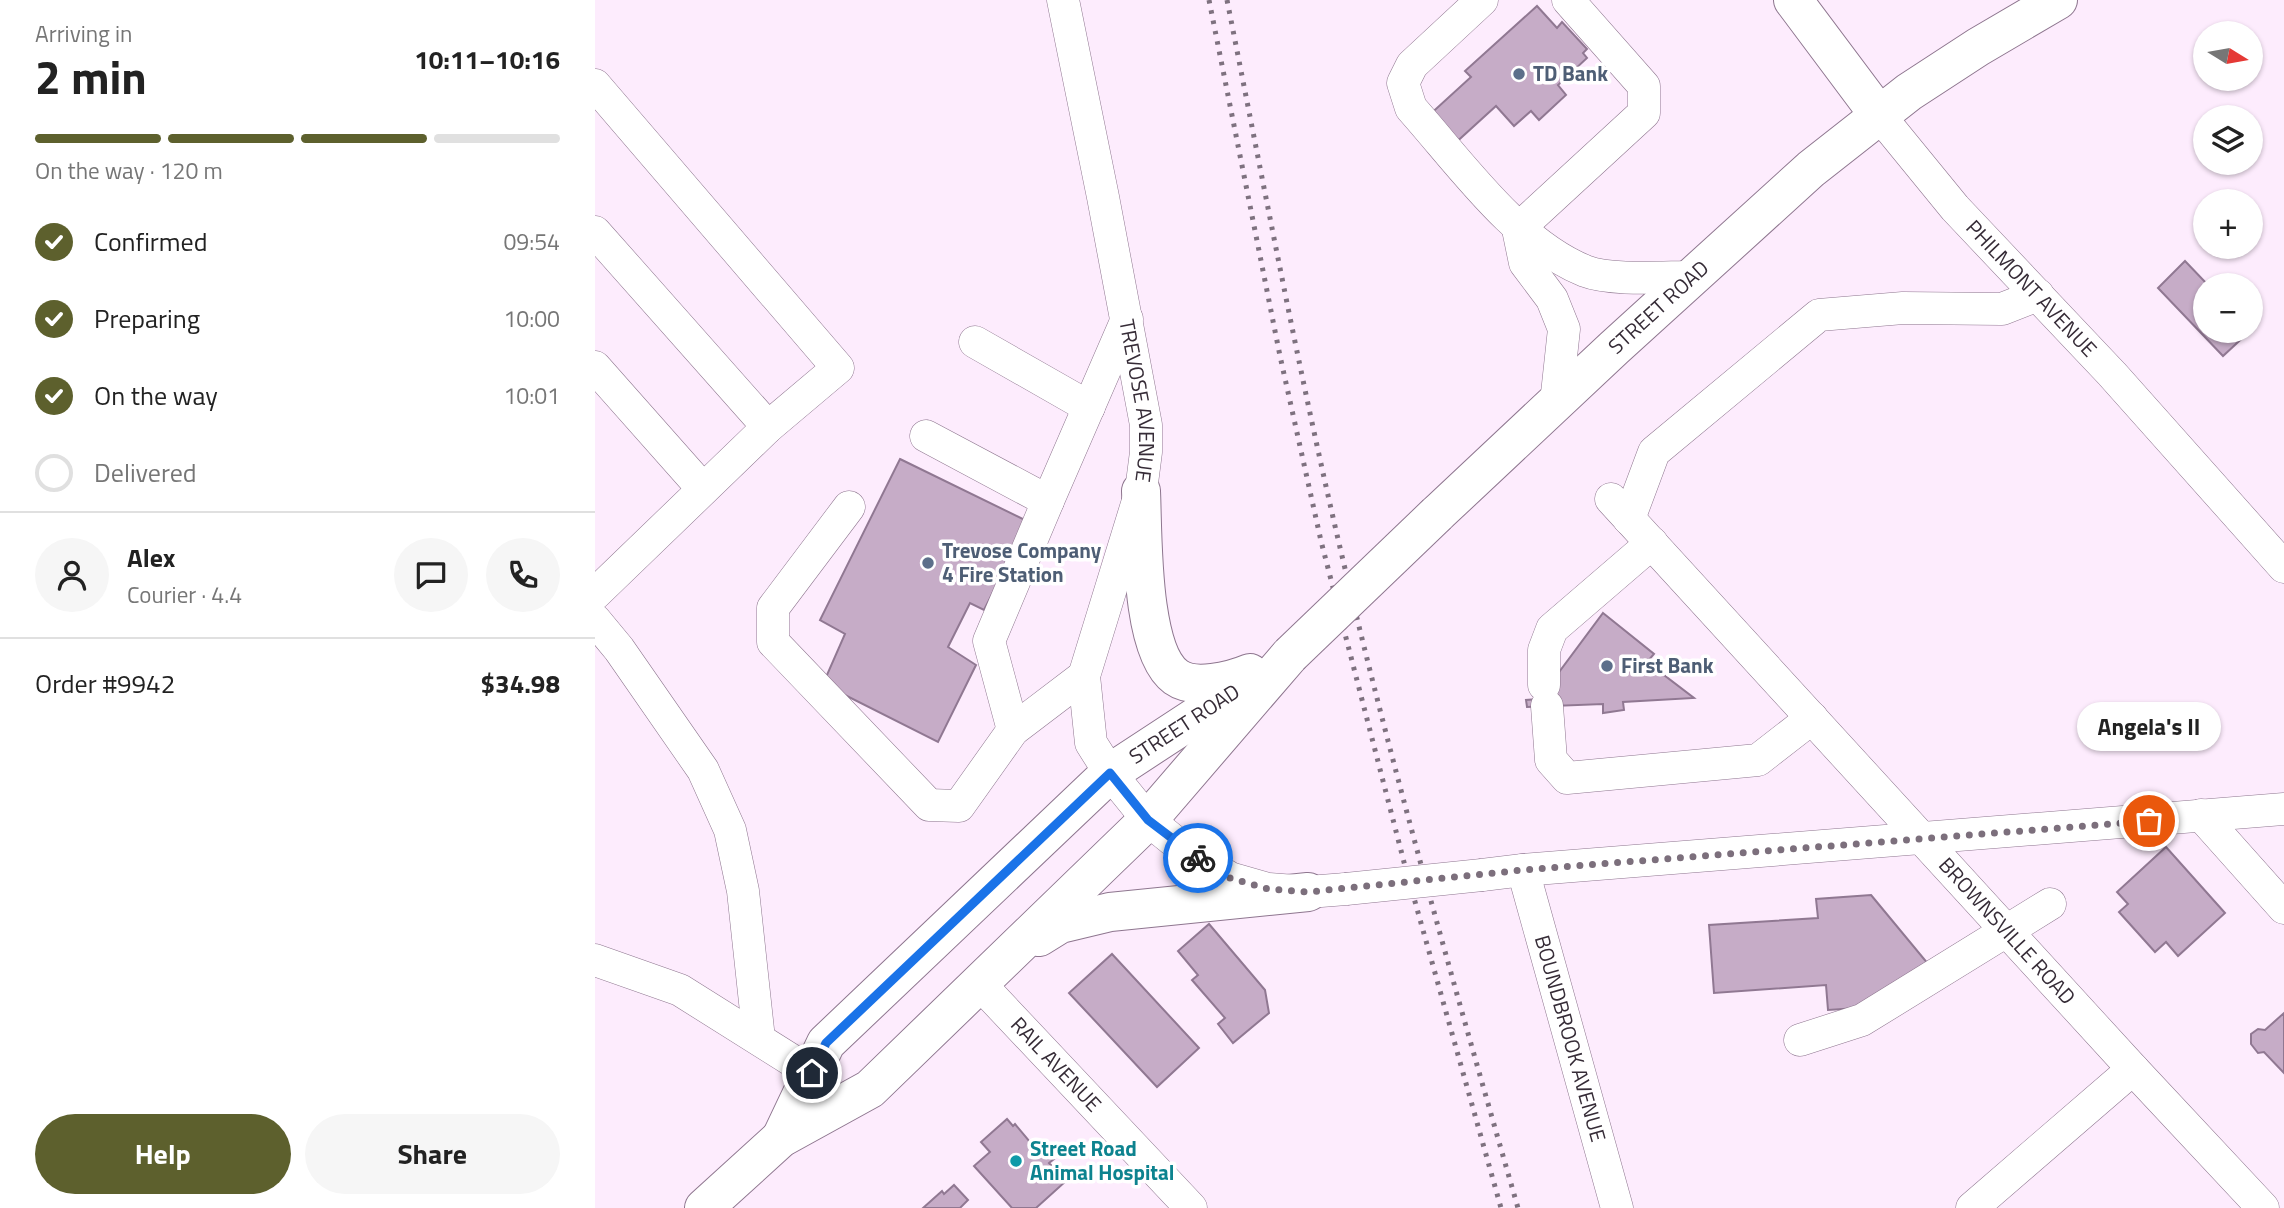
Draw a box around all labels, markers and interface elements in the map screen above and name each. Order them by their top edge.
text: Arriving in [35,16,132,51]
north arrow [2193,21,2263,91]
map controls [2193,21,2263,343]
text: 10:11–10:16 [414,40,560,79]
text: 2 min [35,42,147,112]
place label: TD Bank [1533,57,1608,89]
marker: TD Bank [1511,66,1527,82]
button: layers [2193,105,2263,175]
text: On the way · 120 m [35,153,223,188]
button: + [2193,189,2263,259]
street label: PHILMONT AVENUE [1959,212,2105,364]
text: Confirmed [94,222,208,261]
icon: check [35,223,73,261]
text: 09:54 [503,224,560,259]
street label: STREET ROAD [1600,252,1716,361]
button: − [2193,273,2263,343]
text: Preparing [94,299,200,338]
icon: check [35,300,73,338]
text: 10:00 [503,301,560,336]
street label: TREVOSE AVENUE [1111,317,1164,484]
text: On the way [94,376,218,415]
icon: check [35,377,73,415]
text: 10:01 [503,378,560,413]
text: Delivered [94,453,197,492]
place label: Trevose Company 4 Fire Station [942,534,1102,590]
button: person [35,538,109,612]
text: Alex [127,538,175,577]
button: chat [394,538,468,612]
button: phone [486,538,560,612]
marker: Trevose Company 4 Fire Station [920,555,936,571]
text: Courier · 4.4 [127,577,242,612]
place label: First Bank [1621,649,1714,681]
marker: First Bank [1599,658,1615,674]
text: Order #9942 [35,664,175,703]
text: $34.98 [481,664,560,703]
street label: STREET ROAD [1122,675,1246,772]
callout: Angela's II [2077,702,2221,751]
text: Angela's II [2098,709,2200,744]
pin [2119,791,2179,851]
icon: bag [2130,802,2168,840]
courier [1163,823,1233,893]
icon: bike [1179,839,1217,877]
street label: BROWNSVILLE ROAD [1932,850,2084,1011]
street label: BOUNDBROOK AVENUE [1527,931,1615,1145]
street label: RAIL AVENUE [1004,1009,1109,1119]
pin [782,1043,842,1103]
icon: home [793,1054,831,1092]
button: Help [35,1114,291,1194]
button: Share [305,1114,560,1194]
place label: Street Road Animal Hospital [1030,1132,1174,1188]
marker: Street Road Animal Hospital [1008,1153,1024,1169]

